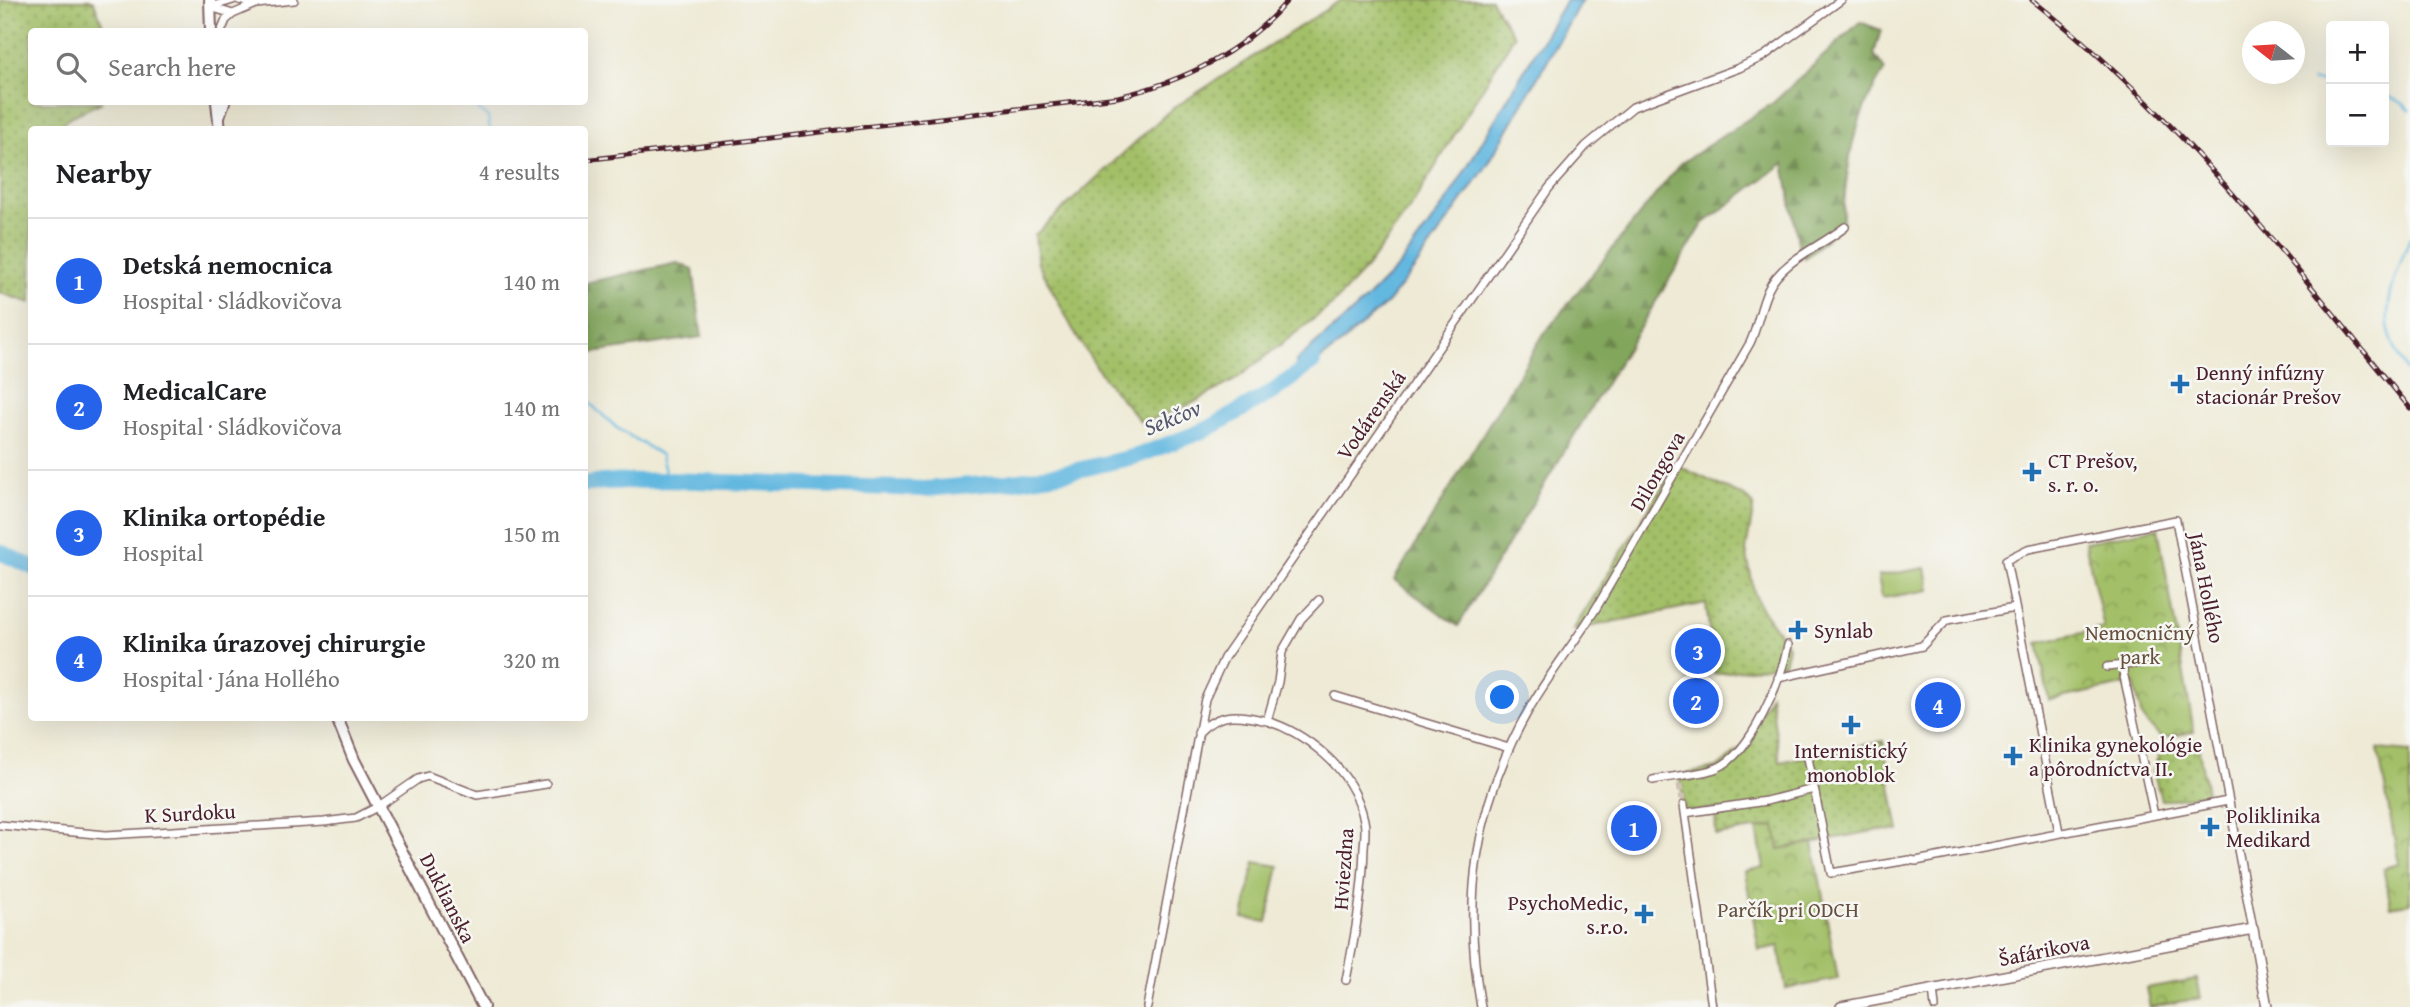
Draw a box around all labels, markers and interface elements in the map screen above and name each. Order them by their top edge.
north arrow [2242,21,2305,84]
map controls [2326,21,2389,147]
button: + [2326,21,2389,84]
search box [28,28,588,105]
text: Search here [108,47,236,86]
icon: search [52,48,90,86]
button: − [2326,84,2389,147]
text: Nearby [56,150,152,194]
text: 4 results [479,155,560,188]
text: Detská nemocnica [123,245,333,284]
text: 1 [73,265,85,298]
text: 140 m [503,265,560,298]
text: Hospital · Sládkovičova [123,284,342,317]
place label: Denný infúzny stacionár Prešov [2196,357,2342,412]
street label: Vodárenská [1329,364,1413,466]
text: MedicalCare [123,371,267,410]
marker: Denný infúzny stacionár Prešov [2170,374,2190,394]
water label: Sekčov [1138,390,1206,443]
text: 2 [73,391,85,424]
text: 140 m [503,391,560,424]
text: Hospital · Sládkovičova [123,410,342,443]
street label: Dilongova [1622,425,1692,517]
place label: CT Prešov, s. r. o. [2048,445,2137,500]
marker: CT Prešov, s. r. o. [2022,462,2042,482]
text: Klinika ortopédie [123,497,326,536]
text: 3 [73,517,85,550]
text: 150 m [503,517,560,550]
street label: Jána Hollého [2181,527,2233,646]
text: Hospital [123,536,203,569]
place label: Synlab [1814,615,1873,646]
park label: Nemocničný park [2085,617,2196,672]
marker: Synlab [1788,620,1808,640]
text: Klinika úrazovej chirurgie [123,623,426,662]
pin: 3 [1675,625,1721,677]
text: 4 [73,643,85,676]
text: 320 m [503,643,560,676]
text: Hospital · Jána Hollého [123,662,340,695]
pin: 2 [1673,675,1719,727]
pin: 4 [1915,679,1961,731]
your location [1485,680,1519,714]
marker: Internistický monoblok [1841,715,1861,735]
place label: Klinika gynekológie a pôrodníctva II. [2029,729,2203,784]
place label: Internistický monoblok [1794,735,1908,790]
marker: Klinika gynekológie a pôrodníctva II. [2003,746,2023,766]
street label: K Surdoku [144,795,237,831]
place label: Poliklinika Medikard [2226,800,2321,855]
pin: 1 [1611,802,1657,854]
marker: Poliklinika Medikard [2200,817,2220,837]
street label: Hviezdna [1325,827,1361,911]
street label: Duklianska [412,848,484,948]
place label: PsychoMedic, s.r.o. [1508,887,1628,942]
park label: Parčík pri ODCH [1717,894,1859,925]
marker: PsychoMedic, s.r.o. [1634,904,1654,924]
street label: Šafárikova [1996,926,2092,974]

